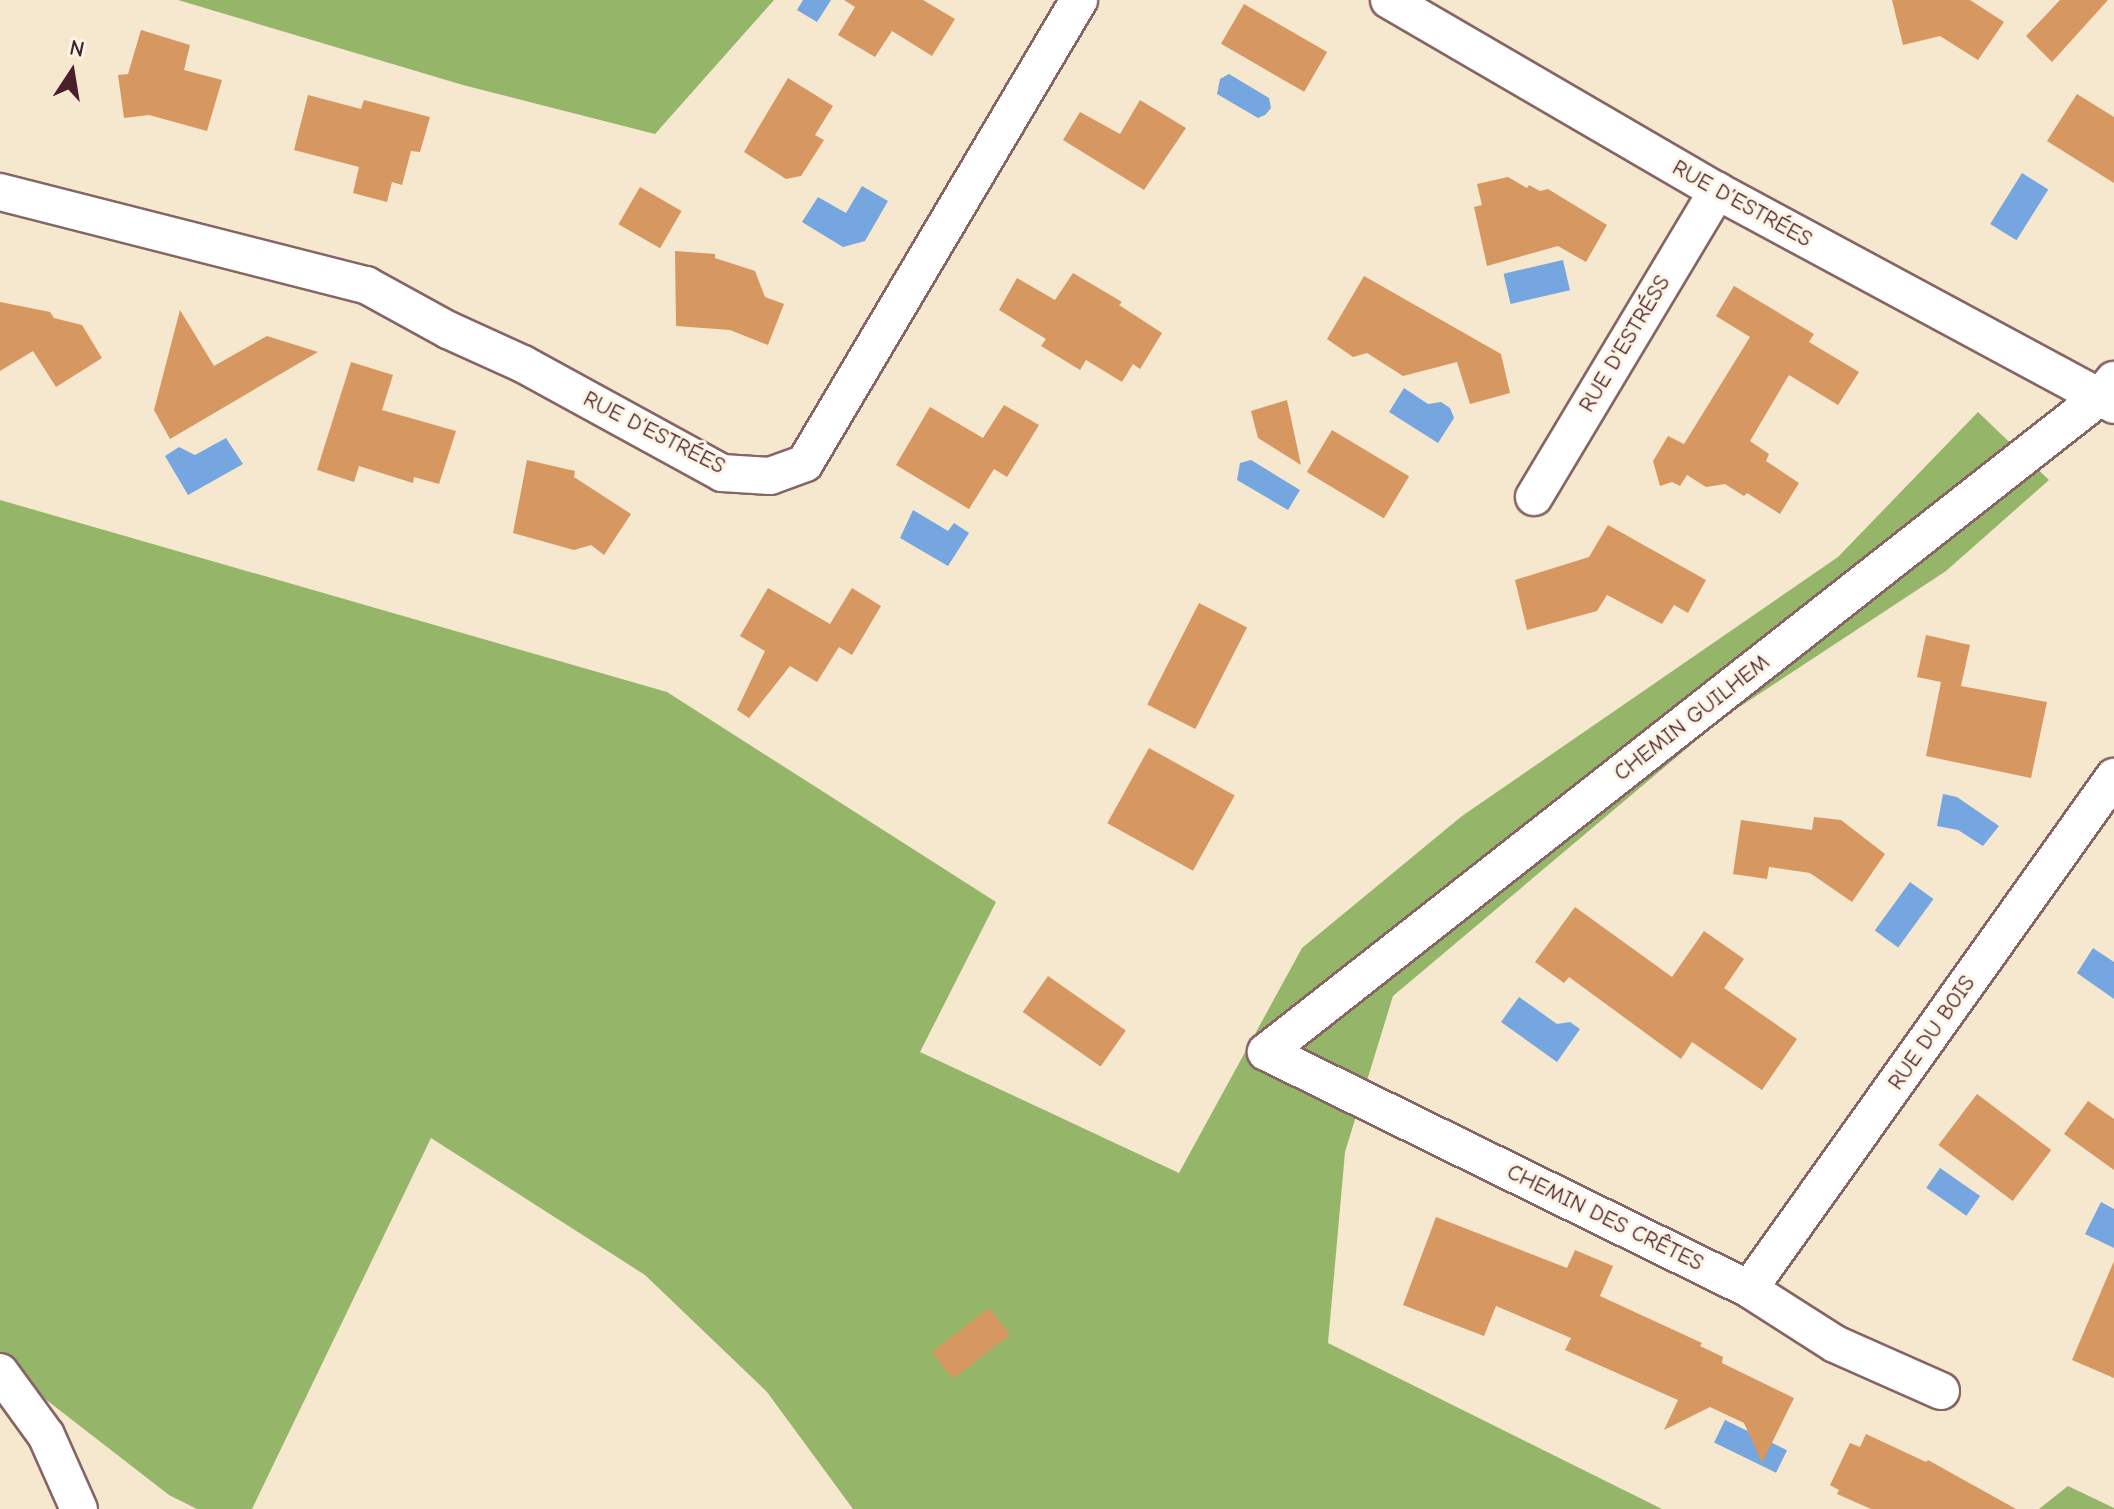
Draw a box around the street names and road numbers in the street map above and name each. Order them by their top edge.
street label: RUE D’ESTRÉES [1668,155,1816,253]
street label: RUE D'ESTRÉSS [1574,271,1676,417]
street label: RUE D’ESTRÉES [579,386,729,480]
street label: CHEMIN GUILHEM [1609,649,1775,787]
street label: RUE DU BOIS [1883,971,1981,1095]
street label: CHEMIN DES CRÊTES [1503,1159,1707,1277]

